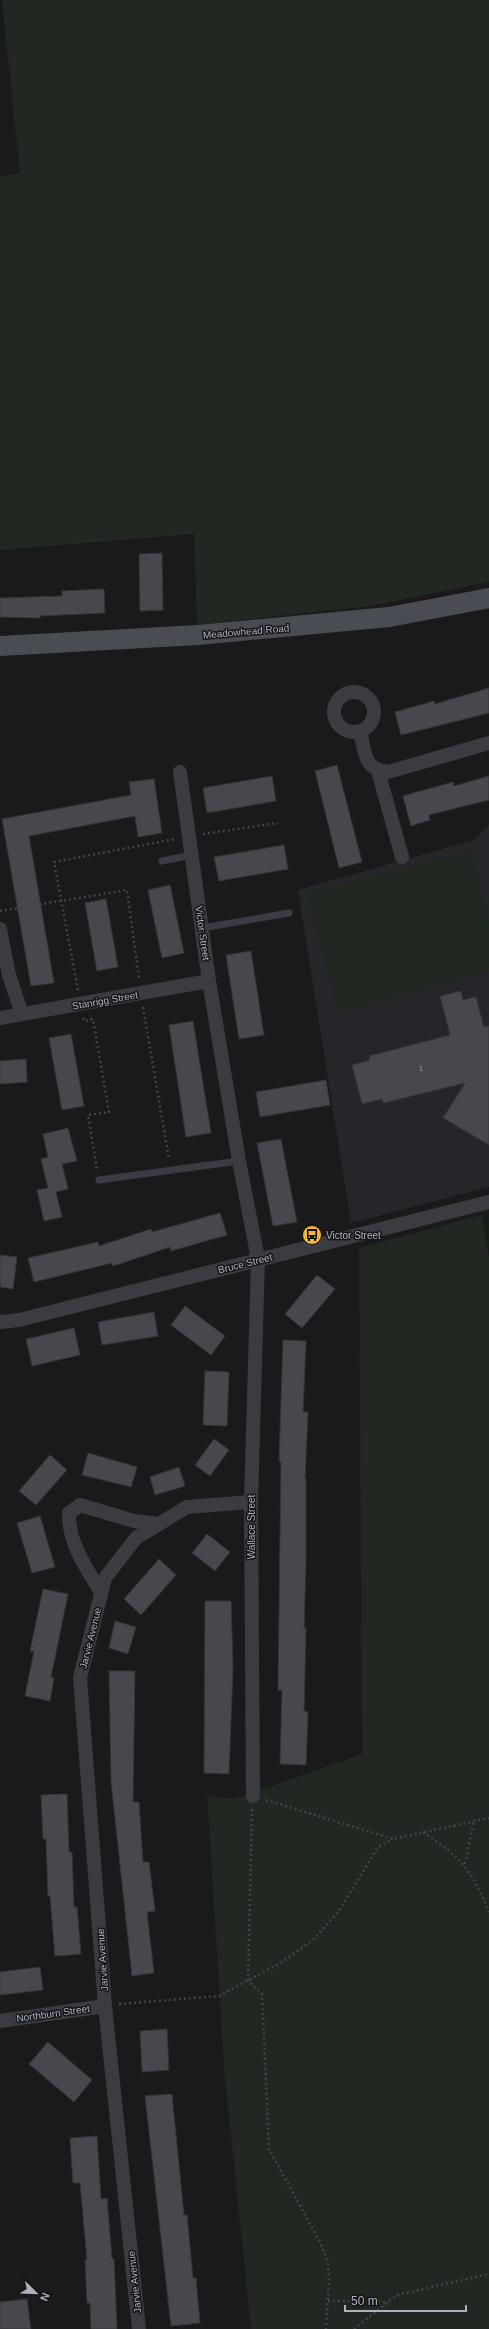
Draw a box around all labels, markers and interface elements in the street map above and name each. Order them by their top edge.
street label: Meadowhead Road [202,622,290,641]
street label: Victor Street [193,905,212,961]
street label: Stanrigg Street [71,989,139,1012]
house number: 1 [419,1064,424,1073]
bus stop icon: Victor Street [301,1224,323,1246]
place label: Victor Street [326,1230,381,1241]
street label: Bruce Street [217,1251,274,1276]
street label: Wallace Street [246,1494,257,1559]
street label: Jarvie Avenue [78,1606,104,1670]
street label: Jarvie Avenue [95,1928,110,1992]
street label: Northburn Street [16,2003,91,2024]
street label: Jarvie Avenue [126,2250,143,2314]
north arrow [16,2273,56,2313]
scale bar [345,2287,466,2313]
text: N [38,2291,52,2303]
text: 50 m [351,2294,378,2308]

